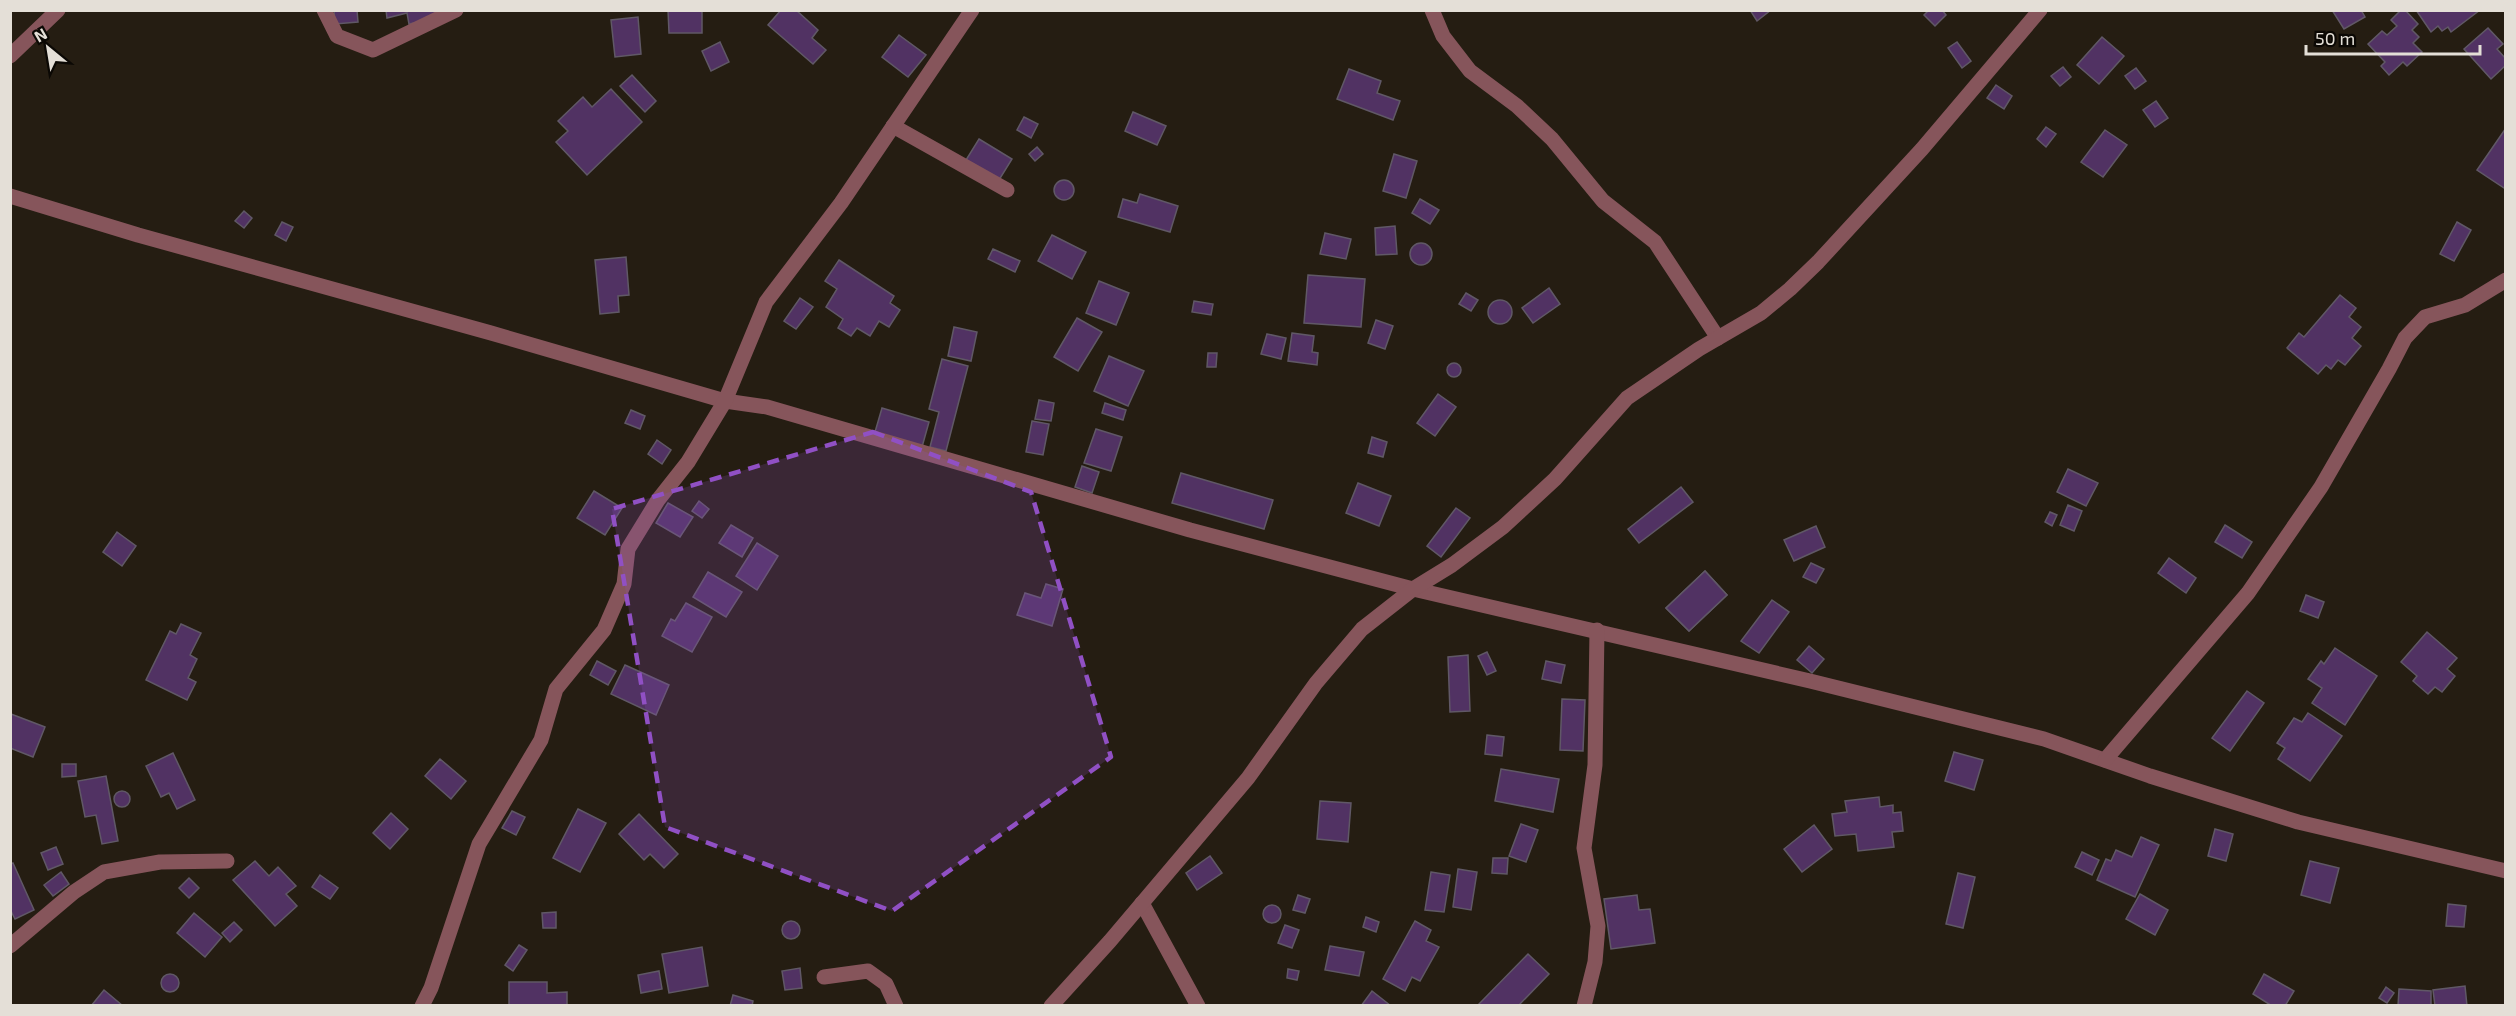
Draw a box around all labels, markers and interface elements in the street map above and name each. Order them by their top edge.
north arrow [18,18,78,78]
scale bar [2306,18,2480,56]
text: N [30,23,50,46]
text: 50 m [2315,27,2355,49]

